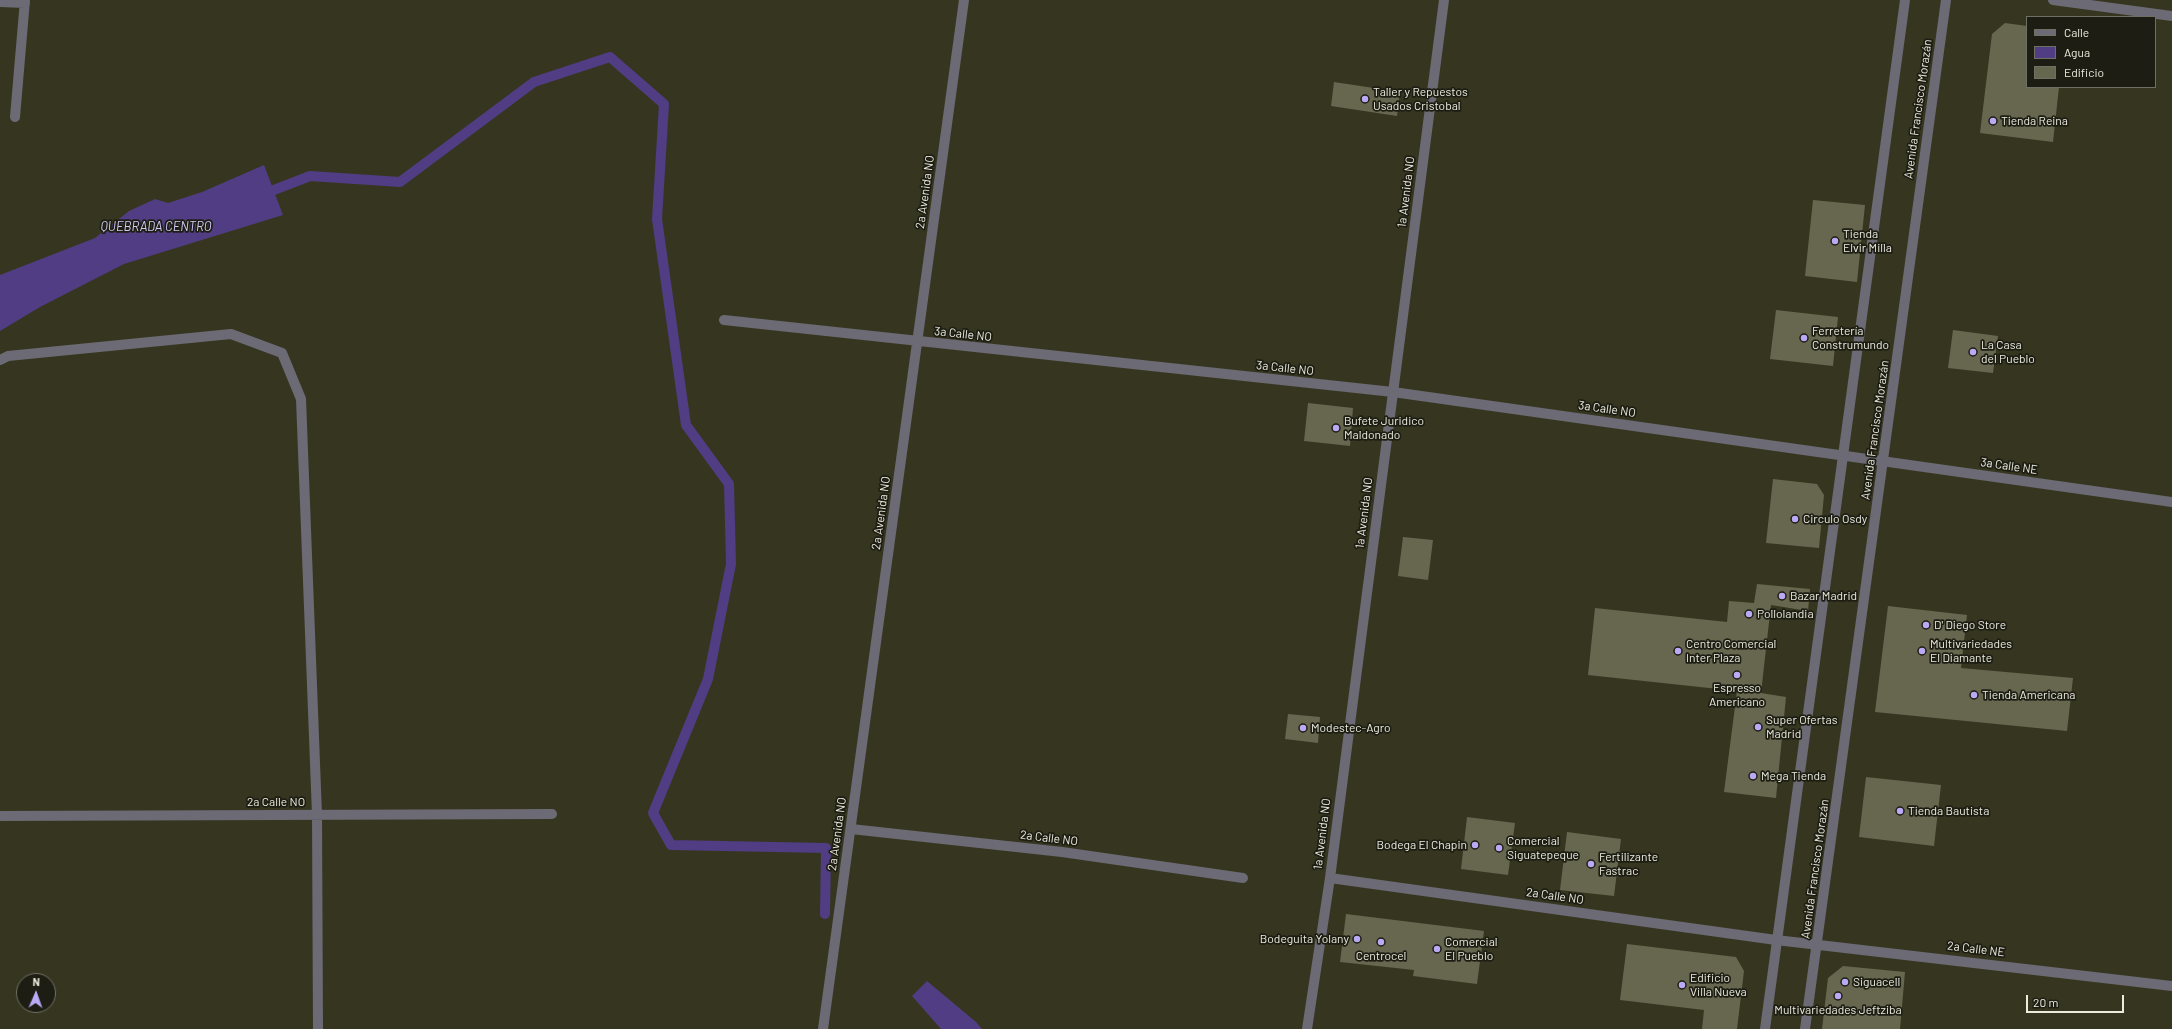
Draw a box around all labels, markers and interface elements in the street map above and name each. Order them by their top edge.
legend [2026,16,2156,88]
text: Calle [2064,25,2089,39]
street label: Avenida Francisco Morazán [1901,38,1935,180]
text: Agua [2064,45,2090,59]
text: Edificio [2064,65,2104,79]
place label: Taller y Repuestos Usados Cristobal [1373,85,1468,113]
marker: Taller y Repuestos Usados Cristobal [1360,94,1370,104]
place label: Tienda Reina [2001,114,2068,128]
marker: Tienda Reina [1988,116,1998,126]
street label: 2a Avenida NO [913,154,937,230]
street label: 1a Avenida NO [1394,156,1418,228]
water label: QUEBRADA CENTRO [100,219,212,235]
place label: Tienda Elvir Milla [1843,227,1892,255]
marker: Tienda Elvir Milla [1830,236,1840,246]
street label: 3a Calle NO [933,324,993,344]
place label: Ferretería Construmundo [1812,324,1889,352]
marker: Ferretería Construmundo [1799,333,1809,343]
place label: La Casa del Pueblo [1981,338,2035,366]
marker: La Casa del Pueblo [1968,347,1978,357]
street label: 3a Calle NO [1255,358,1315,378]
street label: Avenida Francisco Morazán [1858,359,1892,501]
street label: 3a Calle NO [1577,398,1637,420]
place label: Bufete Juridico Maldonado [1344,414,1424,442]
marker: Bufete Juridico Maldonado [1331,423,1341,433]
street label: 3a Calle NE [1979,455,2039,477]
street label: 2a Avenida NO [869,475,893,551]
street label: 1a Avenida NO [1352,477,1376,549]
place label: Circulo Osdy [1803,512,1867,526]
marker: Circulo Osdy [1790,514,1800,524]
place label: Bazar Madrid [1790,589,1857,603]
marker: Bazar Madrid [1777,591,1787,601]
place label: Pollolandia [1757,607,1814,621]
marker: Pollolandia [1744,609,1754,619]
place label: D' Diego Store [1934,618,2006,632]
marker: D' Diego Store [1921,620,1931,630]
place label: Centro Comercial Inter Plaza [1686,637,1776,665]
place label: Multivariedades El Diamante [1930,637,2012,665]
marker: Centro Comercial Inter Plaza [1673,646,1683,656]
marker: Multivariedades El Diamante [1917,646,1927,656]
marker: Espresso Americano [1732,670,1742,680]
place label: Espresso Americano [1709,681,1765,709]
place label: Tienda Americana [1982,688,2076,702]
marker: Tienda Americana [1969,690,1979,700]
place label: Super Ofertas Madrid [1766,713,1838,741]
place label: Modestec-Agro [1311,721,1391,735]
marker: Super Ofertas Madrid [1753,722,1763,732]
marker: Modestec-Agro [1298,723,1308,733]
place label: Mega Tienda [1761,769,1826,783]
marker: Mega Tienda [1748,771,1758,781]
street label: 2a Calle NO [247,795,305,809]
street label: 2a Avenida NO [825,796,849,872]
street label: 1a Avenida NO [1310,798,1334,870]
street label: Avenida Francisco Morazán [1798,798,1832,940]
place label: Tienda Bautista [1908,804,1989,818]
marker: Tienda Bautista [1895,806,1905,816]
street label: 2a Calle NO [1019,827,1079,849]
place label: Comercial Siguatepeque [1507,834,1579,862]
place label: Bodega El Chapin [1377,838,1467,852]
marker: Bodega El Chapin [1470,840,1480,850]
marker: Comercial Siguatepeque [1494,843,1504,853]
place label: Fertilizante Fastrac [1599,850,1658,878]
marker: Fertilizante Fastrac [1586,859,1596,869]
street label: 2a Calle NO [1525,885,1585,907]
place label: Bodeguita Yolany [1260,932,1349,946]
marker: Bodeguita Yolany [1352,934,1362,944]
place label: Comercial El Pueblo [1445,935,1498,963]
marker: Centrocel [1376,937,1386,947]
street label: 2a Calle NE [1946,938,2006,960]
marker: Comercial El Pueblo [1432,944,1442,954]
place label: Centrocel [1356,949,1406,963]
place label: Edificio Villa Nueva [1690,971,1747,999]
north arrow [16,973,56,1013]
text: N [33,975,40,988]
place label: Siguacell [1853,975,1900,989]
marker: Siguacell [1840,977,1850,987]
marker: Edificio Villa Nueva [1677,980,1687,990]
scale bar [2028,987,2126,1013]
marker: Multivariedades Jeftziba [1833,991,1843,1001]
text: 20 m [2033,995,2059,1009]
place label: Multivariedades Jeftziba [1774,1003,1902,1017]

